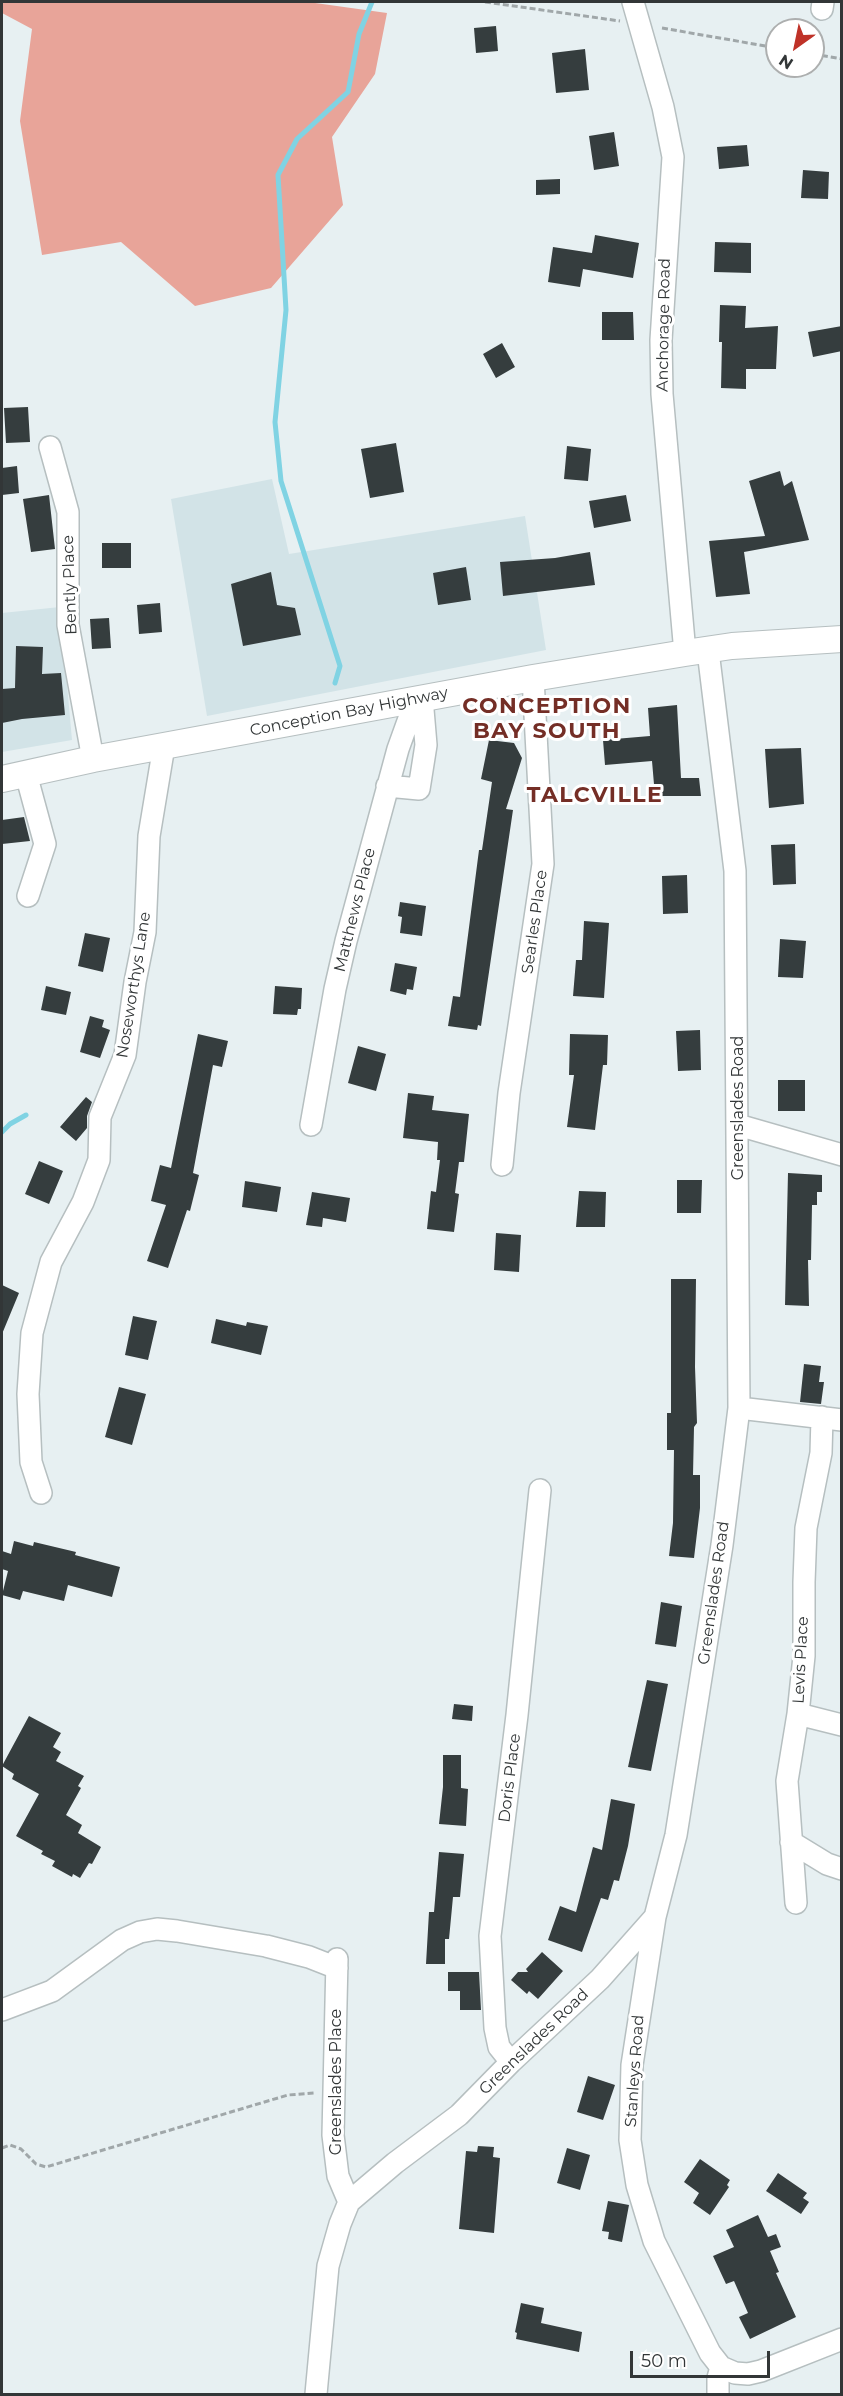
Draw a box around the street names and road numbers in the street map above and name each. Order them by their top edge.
street label: Anchorage Road [653,258,675,392]
street label: Bently Place [59,535,81,635]
street label: Conception Bay Highway [248,683,450,741]
street label: Matthews Place [330,846,380,974]
street label: Searles Place [518,869,552,975]
street label: Noseworthys Lane [113,911,155,1059]
street label: Greenslades Road [728,1036,748,1180]
street label: Greenslades Road [694,1520,734,1666]
street label: Levis Place [789,1616,813,1704]
street label: Doris Place [495,1732,525,1824]
street label: Greenslades Road [475,1985,593,2099]
street label: Greenslades Place [326,2009,346,2155]
street label: Stanleys Road [621,2014,649,2128]

